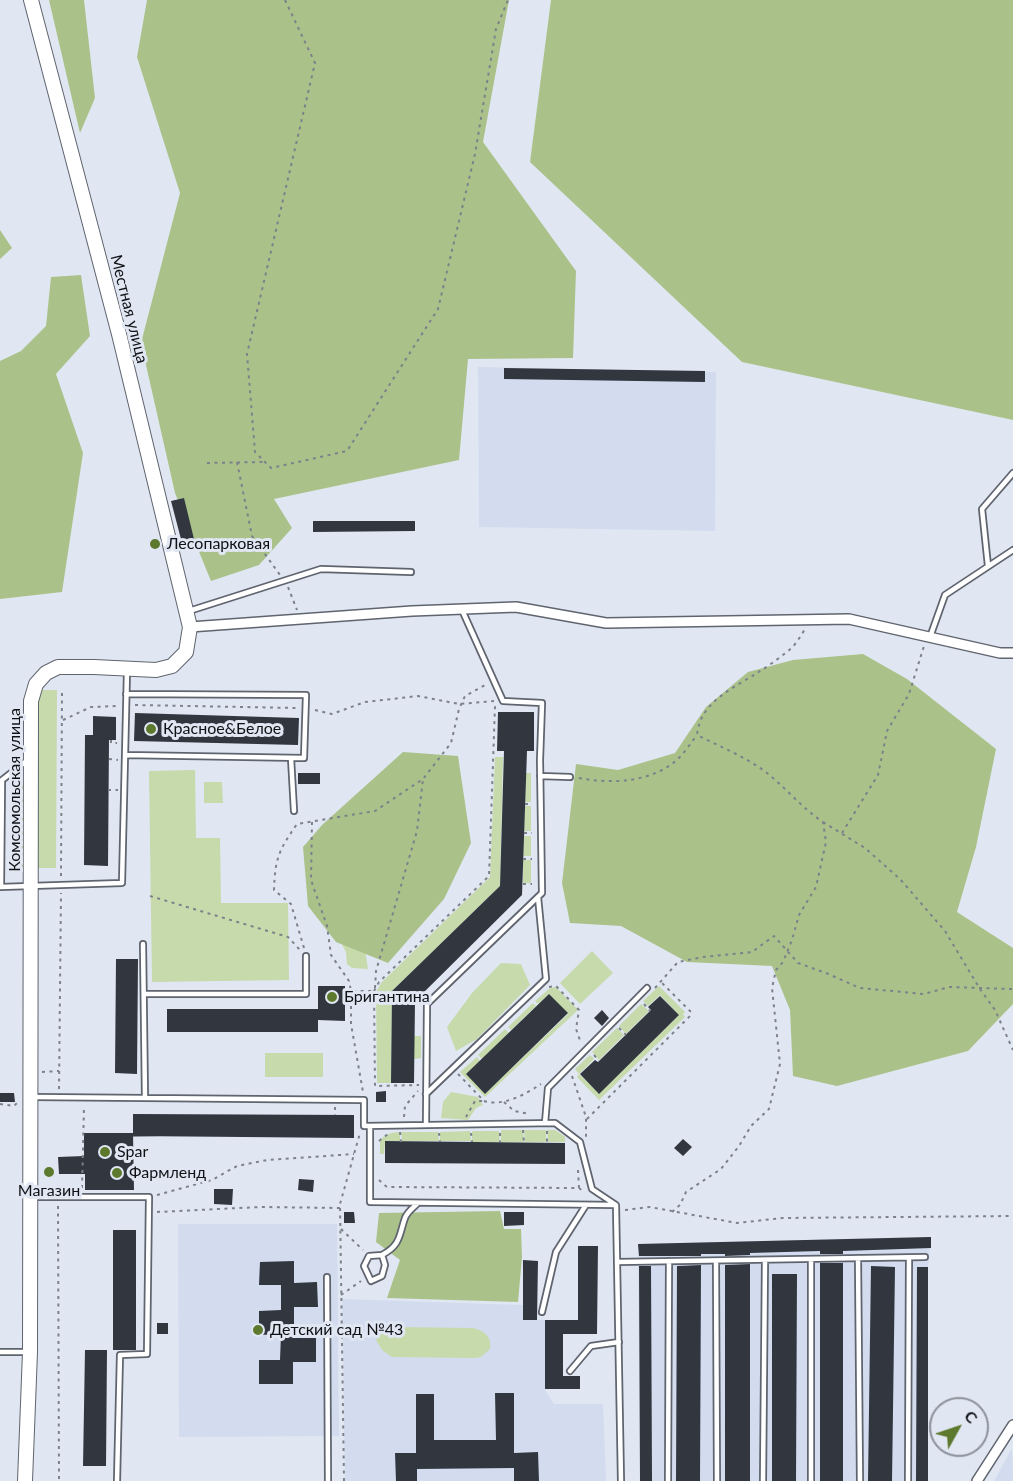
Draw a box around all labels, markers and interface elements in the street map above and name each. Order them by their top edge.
street label: Местная улица [106,253,152,365]
place label: Лесопарковая [167,534,270,554]
marker: Лесопарковая [148,537,162,551]
street label: Комсомольская улица [5,708,25,872]
place label: Красное&Белое [163,719,281,739]
marker: Красное&Белое [144,722,158,736]
place label: Бригантина [344,987,430,1007]
marker: Бригантина [325,990,339,1004]
place label: Spar [117,1142,148,1162]
marker: Spar [98,1145,112,1159]
place label: Фармленд [129,1163,206,1183]
marker: Магазин [42,1165,56,1179]
marker: Фармленд [110,1166,124,1180]
place label: Магазин [18,1181,80,1201]
place label: Детский сад №43 [270,1320,403,1340]
marker: Детский сад №43 [251,1323,265,1337]
north arrow [929,1397,989,1457]
text: С [961,1406,982,1427]

